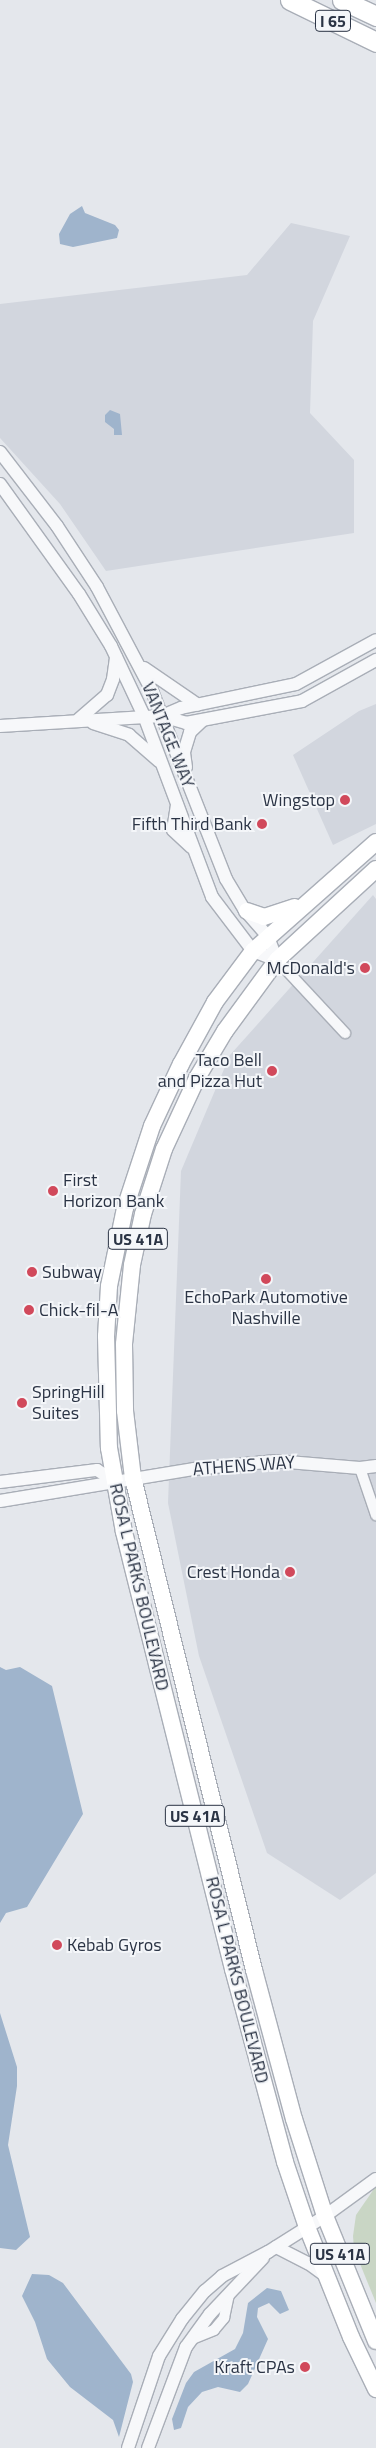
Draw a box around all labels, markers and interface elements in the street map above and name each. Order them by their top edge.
road number: I 65 [314,8,352,34]
street label: VANTAGE WAY [137,679,199,791]
place label: Wingstop [263,789,335,811]
marker: Wingstop [339,794,351,806]
place label: Fifth Third Bank [132,813,252,835]
marker: Fifth Third Bank [256,818,268,830]
place label: McDonald's [267,957,355,979]
marker: McDonald's [359,962,371,974]
place label: Taco Bell and Pizza Hut [158,1050,262,1092]
marker: Taco Bell and Pizza Hut [266,1065,278,1077]
place label: First Horizon Bank [63,1170,164,1212]
marker: First Horizon Bank [47,1185,59,1197]
road number: US 41A [107,1226,169,1252]
place label: Subway [42,1261,102,1283]
marker: Subway [26,1266,38,1278]
marker: EchoPark Automotive Nashville [260,1273,272,1285]
place label: EchoPark Automotive Nashville [184,1287,348,1330]
place label: Chick-fil-A [39,1299,118,1321]
marker: Chick-fil-A [23,1304,35,1316]
place label: SpringHill Suites [32,1382,105,1425]
marker: SpringHill Suites [16,1397,28,1409]
street label: ATHENS WAY [192,1452,296,1480]
street label: ROSA L PARKS BOULEVARD [105,1481,173,1693]
place label: Crest Honda [187,1561,280,1583]
marker: Crest Honda [284,1566,296,1578]
road number: US 41A [164,1802,226,1830]
street label: ROSA L PARKS BOULEVARD [201,1874,273,2086]
place label: Kebab Gyros [67,1934,162,1956]
marker: Kebab Gyros [51,1939,63,1951]
road number: US 41A [309,2240,371,2268]
place label: Kraft CPAs [214,2356,295,2378]
marker: Kraft CPAs [299,2361,311,2373]

